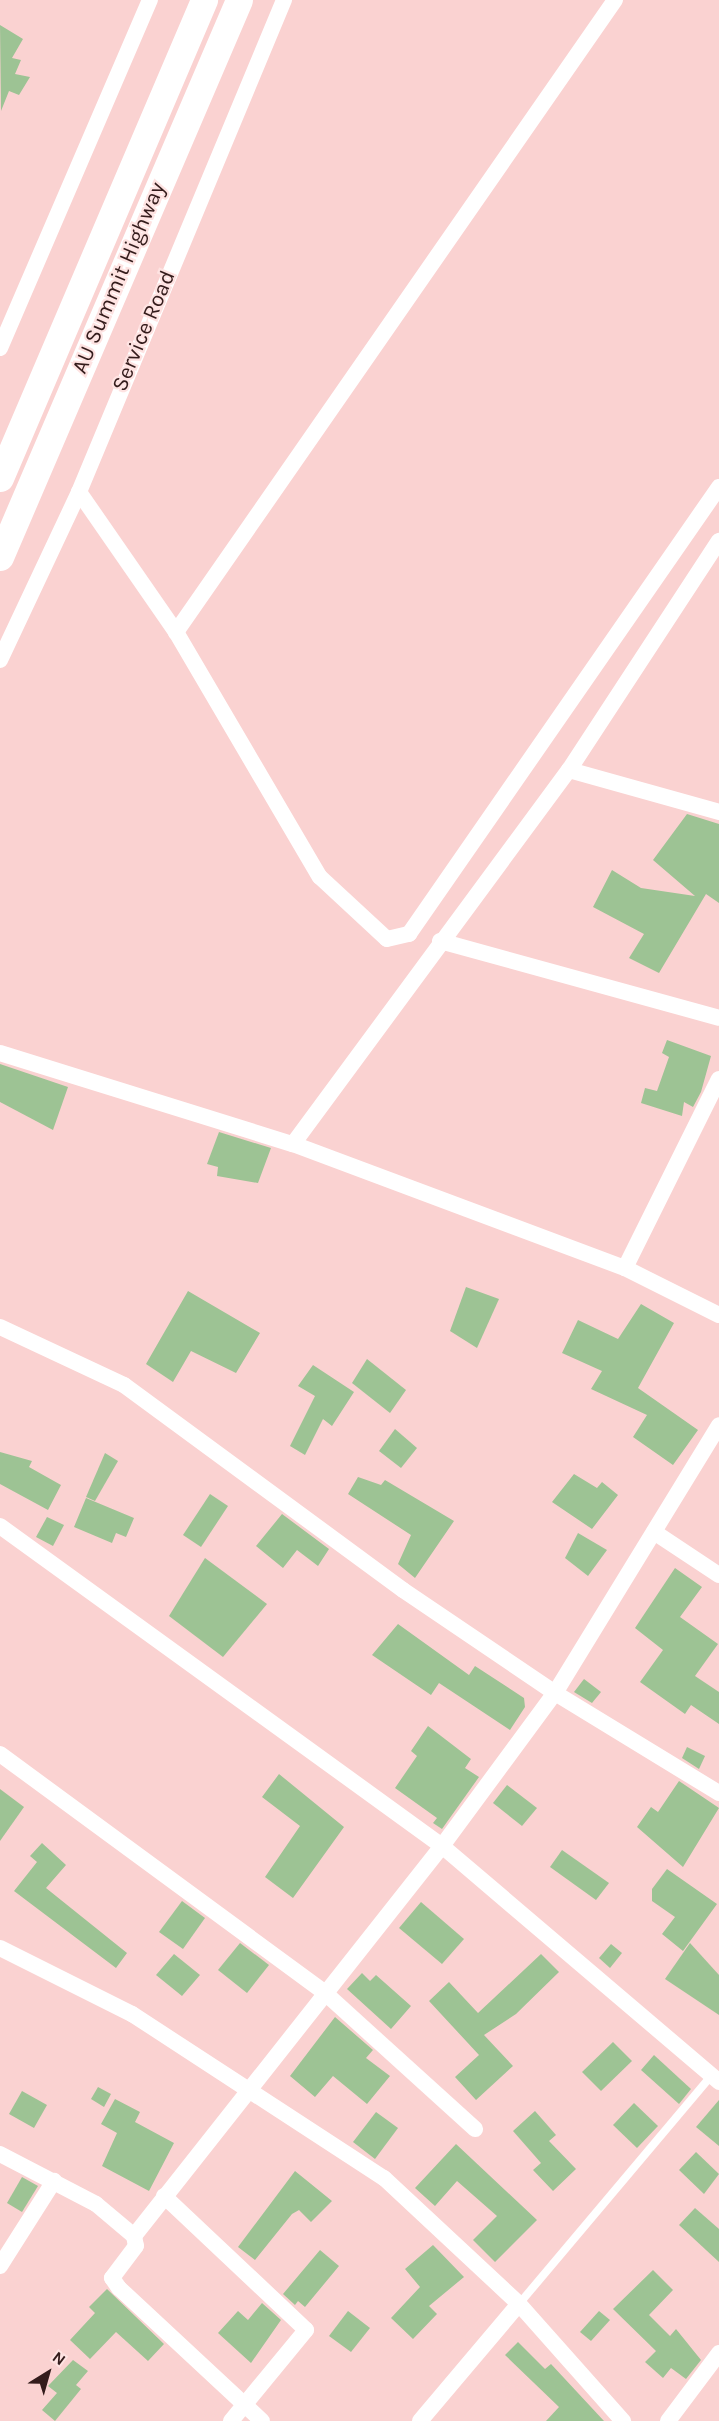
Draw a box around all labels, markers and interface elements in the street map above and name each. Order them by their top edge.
street label: AU Summit Highway [67,178,171,378]
street label: Service Road [107,267,181,395]
north arrow [18,2343,78,2403]
text: N [49,2347,69,2369]

